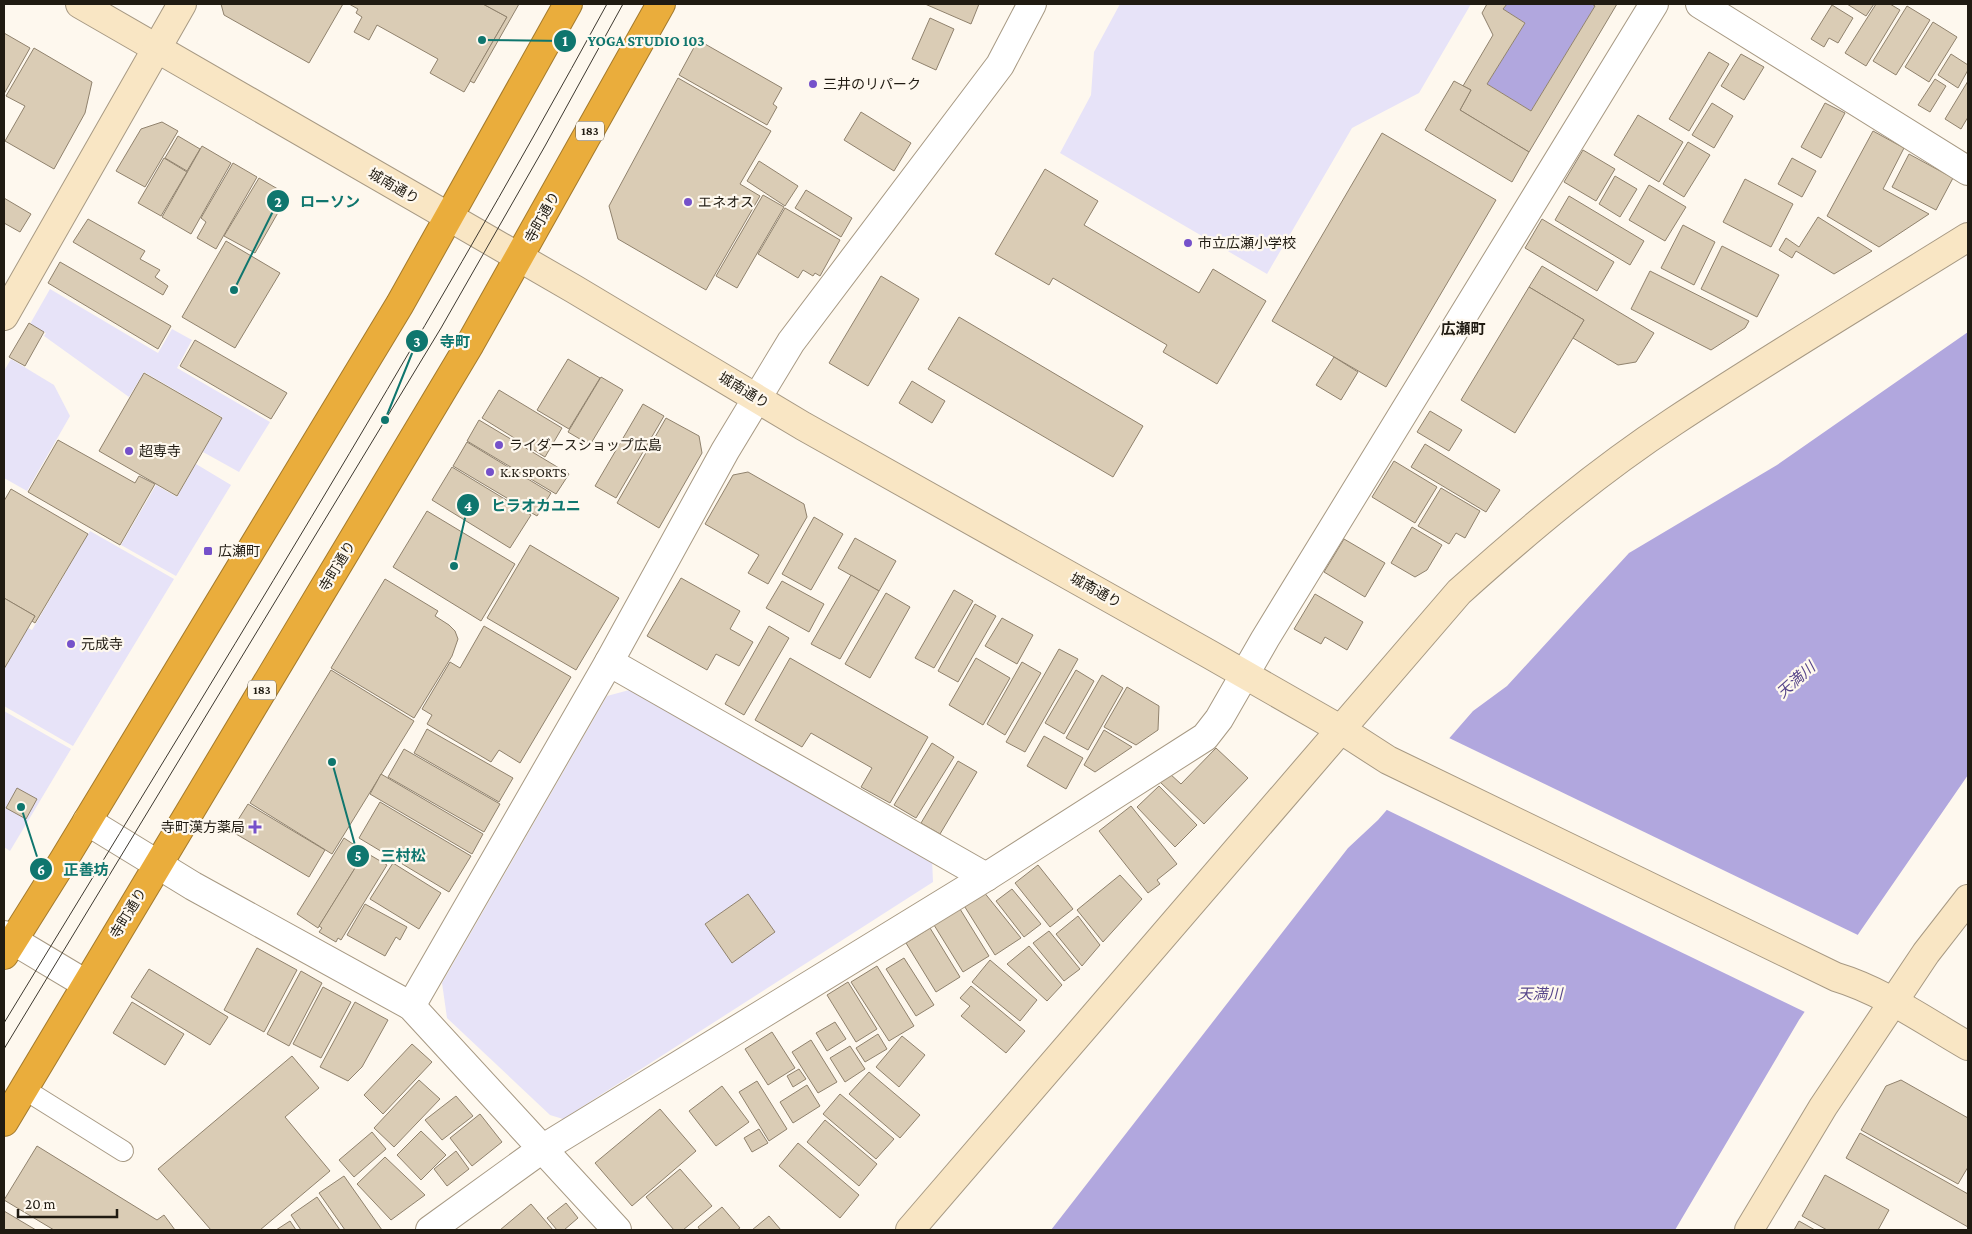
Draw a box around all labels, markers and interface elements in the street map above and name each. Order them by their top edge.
callout: YOGA STUDIO 103 [553,26,715,56]
text: 1 [562,33,568,49]
text: YOGA STUDIO 103 [588,33,704,49]
place label: 三井のリパーク [823,76,921,92]
marker: 三井のリパーク [807,78,819,90]
road number: 183 [576,122,604,140]
street label: 城南通り [366,165,422,207]
callout: ローソン [265,186,370,216]
street label: 寺町通り [521,189,563,245]
text: 2 [274,194,282,210]
text: ローソン [300,194,360,210]
place label: エネオス [698,194,754,210]
marker: エネオス [682,196,694,208]
place label: 市立広瀬小学校 [1198,235,1296,251]
marker: 市立広瀬小学校 [1182,237,1194,249]
district label: 広瀬町 [1440,321,1486,337]
callout: 寺町 [405,326,480,356]
text: 3 [413,334,421,350]
text: 寺町 [440,334,470,350]
street label: 城南通り [716,369,772,411]
place label: ライダースショップ広島 [509,437,662,453]
marker: ライダースショップ広島 [493,439,505,451]
place label: 超専寺 [139,443,181,459]
marker: 超専寺 [123,445,135,457]
place label: K.K SPORTS [500,464,567,480]
marker: K.K SPORTS [484,466,496,478]
callout: ヒラオカユニ [456,490,591,520]
text: 4 [464,498,472,514]
text: ヒラオカユニ [491,498,581,514]
street label: 寺町通り [316,538,358,594]
place label: 広瀬町 [218,543,260,559]
marker: 広瀬町 [202,545,214,557]
street label: 城南通り [1068,569,1124,611]
place label: 元成寺 [81,636,123,652]
marker: 元成寺 [65,638,77,650]
water label: 天満川 [1774,658,1820,701]
road number: 183 [248,680,276,700]
place label: 寺町漢方薬局 [161,819,245,835]
marker: 寺町漢方薬局 [249,821,261,833]
callout: 三村松 [346,841,436,871]
text: 三村松 [380,847,426,864]
text: 5 [354,848,362,864]
callout: 正善坊 [29,854,119,884]
text: 6 [37,862,45,878]
text: 正善坊 [63,862,109,878]
street label: 寺町通り [107,885,149,941]
water label: 天満川 [1517,986,1564,1002]
scale bar [18,1186,116,1218]
text: 20 m [25,1196,56,1212]

